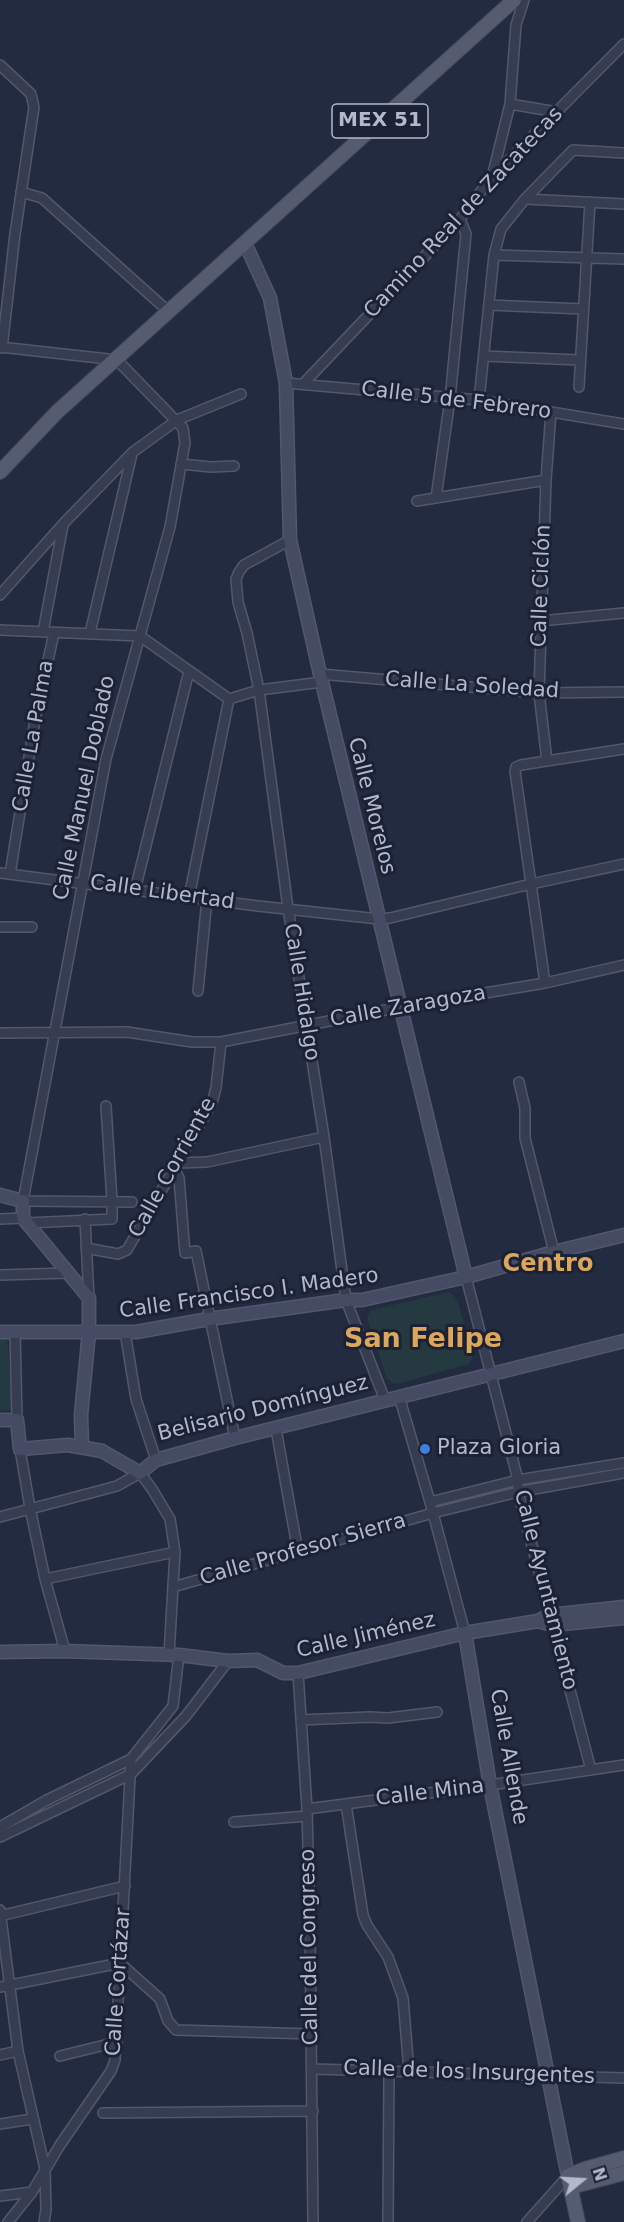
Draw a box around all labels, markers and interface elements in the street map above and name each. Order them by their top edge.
street label: Camino Real de Zacatecas [359,102,569,324]
road number: MEX 51 [332,104,428,138]
street label: Calle 5 de Febrero [360,377,552,425]
street label: Calle Ciclón [527,524,557,648]
street label: Calle La Palma [8,658,60,814]
street label: Calle La Soledad [384,667,560,705]
street label: Calle Manuel Doblado [49,673,121,903]
street label: Calle Morelos [342,735,400,877]
street label: Calle Libertad [88,870,236,916]
street label: Calle Hidalgo [278,922,324,1062]
street label: Calle Zaragoza [328,981,488,1033]
street label: Calle Corriente [124,1093,222,1243]
district label: Centro [503,1251,593,1279]
street label: Calle Francisco I. Madero [118,1263,380,1325]
district label: San Felipe [344,1324,502,1356]
street label: Belisario Domínguez [155,1371,371,1447]
place label: Plaza Gloria [437,1436,561,1462]
marker: Plaza Gloria [418,1442,432,1456]
street label: Calle Ayuntamiento [508,1487,582,1693]
street label: Calle Profesor Sierra [197,1508,409,1592]
street label: Calle Jiménez [294,1608,438,1664]
street label: Calle Allende [484,1687,532,1827]
street label: Calle Mina [374,1774,486,1812]
street label: Calle del Congreso [296,1849,324,2045]
street label: Calle Cortázar [101,1907,137,2057]
street label: Calle de los Insurgentes [343,2056,595,2090]
north arrow [552,2150,612,2210]
text: N [588,2165,611,2184]

